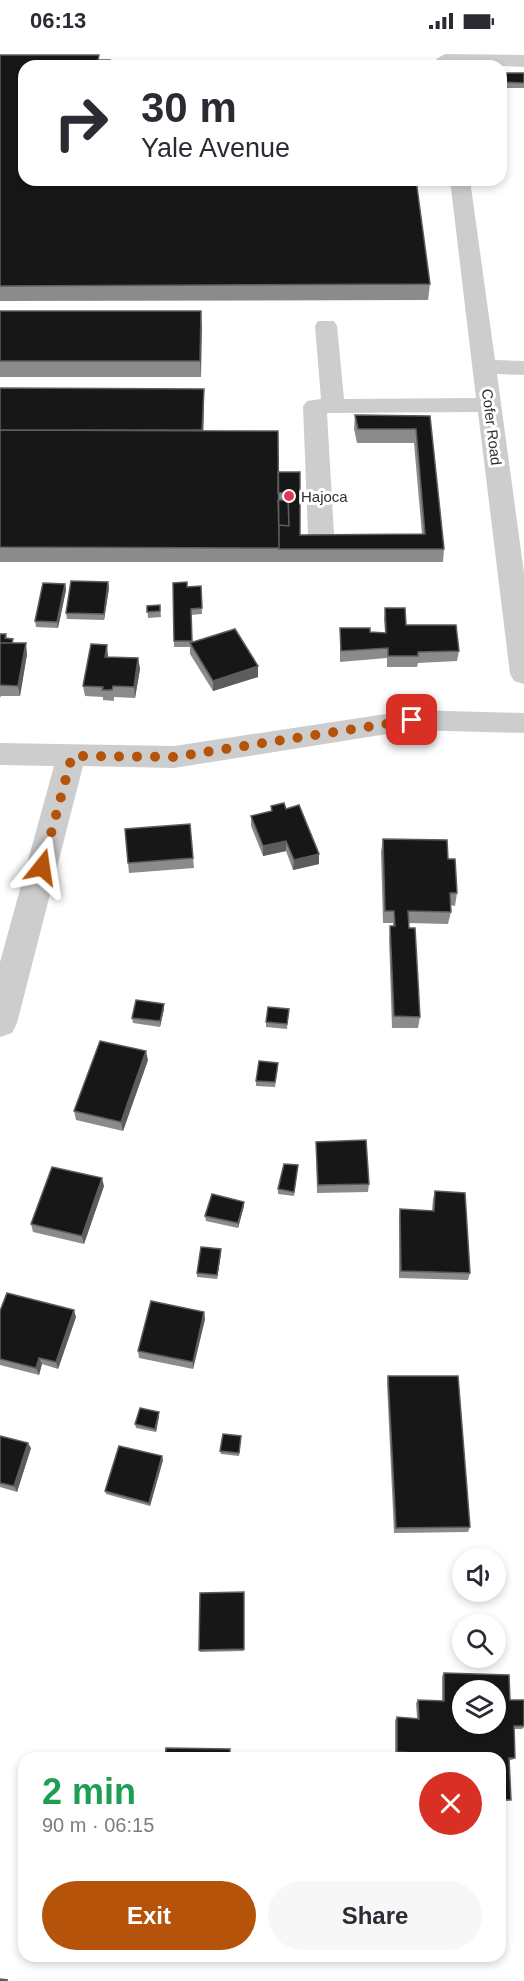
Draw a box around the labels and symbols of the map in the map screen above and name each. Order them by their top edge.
street label: Cofer Road [479,388,505,466]
place label: Hajoca [301,488,348,505]
marker: Hajoca [282,489,296,503]
pin [386,694,437,745]
position arrow [10,835,74,899]

